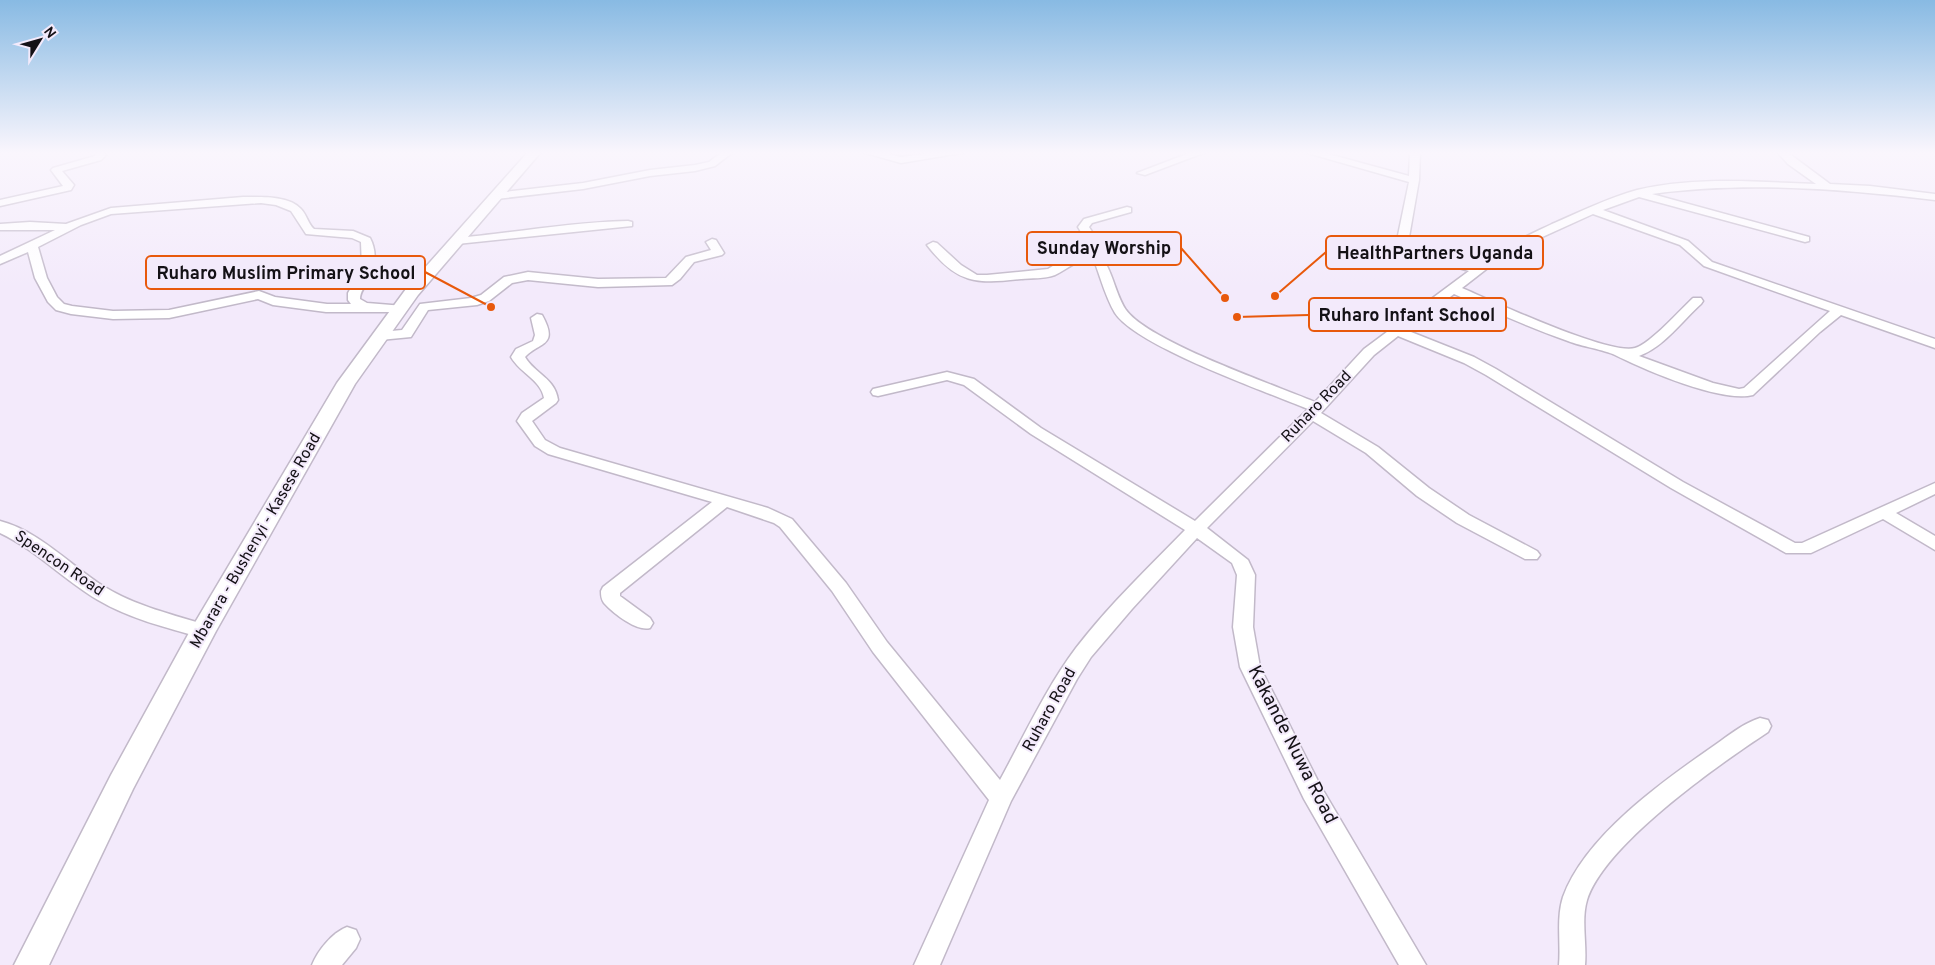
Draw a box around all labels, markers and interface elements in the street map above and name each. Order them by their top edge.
north arrow [15,15,65,65]
text: N [39,24,59,42]
callout: Sunday Worship [1027,232,1181,265]
callout: HealthPartners Uganda [1326,236,1543,269]
text: Sunday Worship [1037,238,1171,261]
text: HealthPartners Uganda [1337,243,1533,266]
callout: Ruharo Muslim Primary School [146,256,425,289]
text: Ruharo Muslim Primary School [156,263,416,286]
callout: Ruharo Infant School [1309,298,1506,331]
text: Ruharo Infant School [1319,305,1495,328]
street label: Ruharo Road [1278,367,1356,447]
street label: Mbarara - Bushenyi - Kasese Road [186,430,326,652]
street label: Spencon Road [10,527,108,601]
street label: Kakande Nuwa Road [1242,662,1342,828]
street label: Ruharo Road [1019,665,1081,755]

